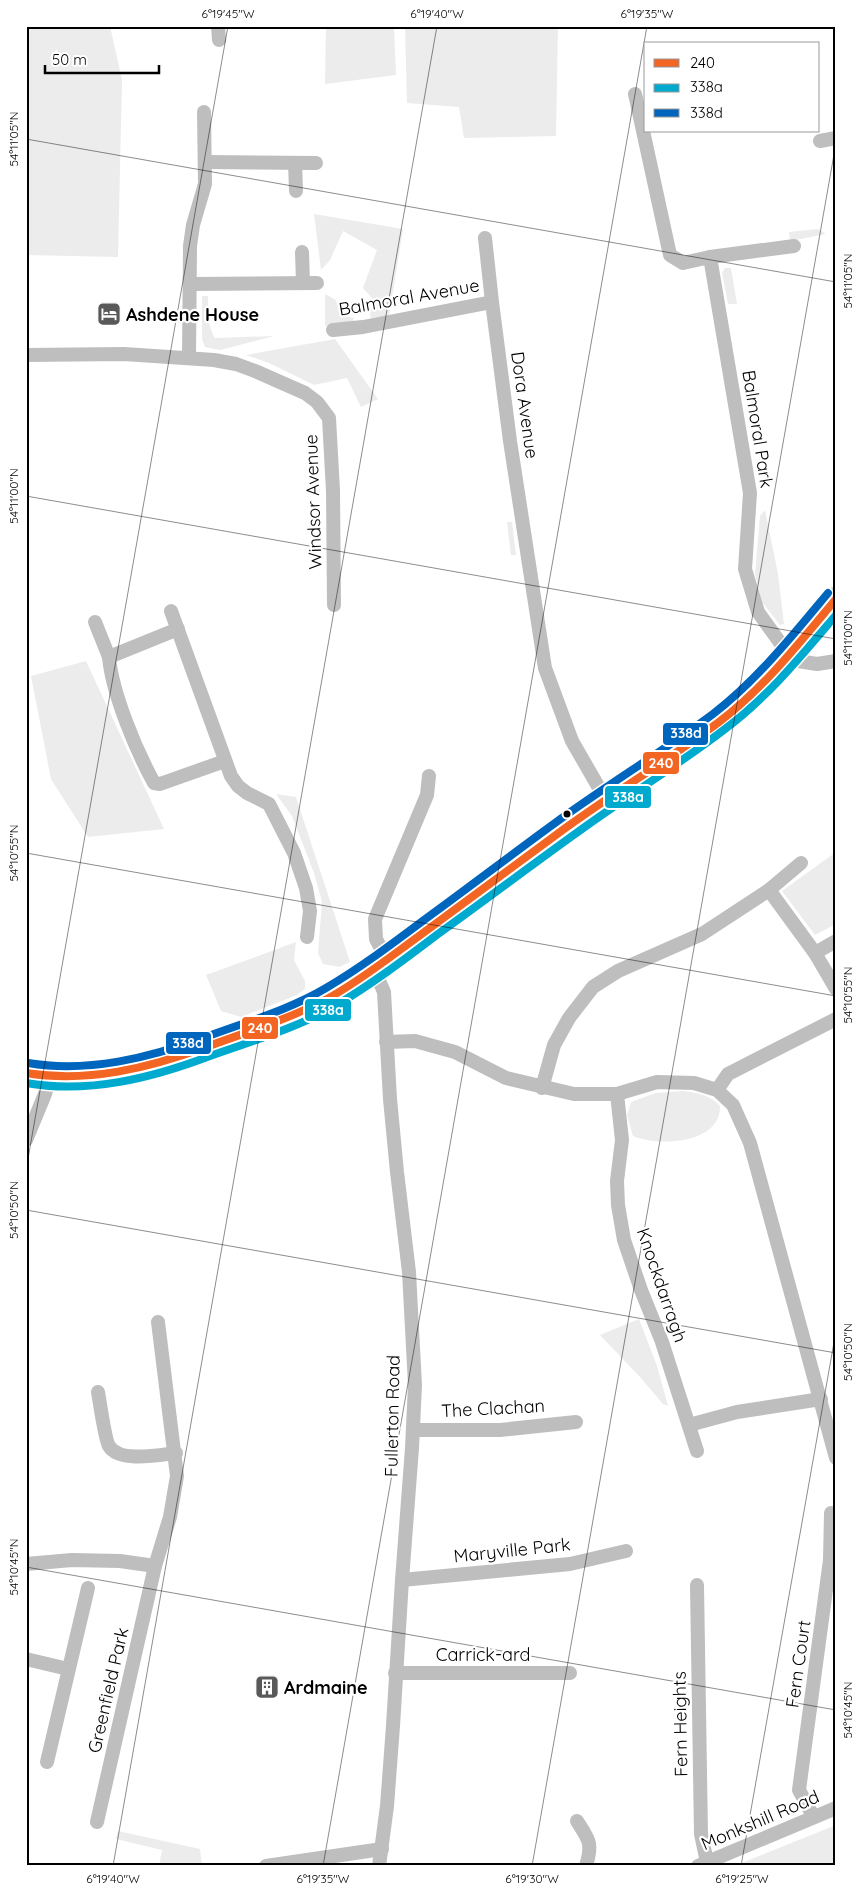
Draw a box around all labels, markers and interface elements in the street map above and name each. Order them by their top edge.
text: 6°19'45"W [201,6,255,21]
text: 6°19'40"W [410,6,464,21]
text: 6°19'35"W [621,6,674,21]
scale bar [45,42,159,74]
legend [644,42,820,132]
text: 50 m [52,50,87,69]
text: 240 [690,53,715,72]
text: 338a [690,77,723,96]
text: 338d [690,103,723,122]
text: 54°11'05"N [6,111,21,167]
text: 54°11'05"N [840,253,855,309]
street label: Balmoral Avenue [337,273,481,321]
hotel icon: Ashdene House [96,301,122,327]
place label: Ashdene House [126,303,259,326]
street label: Dora Avenue [506,350,544,460]
street label: Balmoral Park [737,369,779,489]
street label: Windsor Avenue [299,434,327,570]
text: 54°11'00"N [6,468,21,524]
text: 54°11'00"N [840,610,855,666]
line badge: 338d [662,722,709,746]
text: 338d [670,724,702,742]
line badge: 240 [642,751,680,775]
text: 240 [649,754,674,772]
line badge: 338a [604,785,652,809]
text: 338a [612,788,644,806]
unlabelled marker [562,809,572,819]
text: 54°10'55"N [6,824,21,882]
text: 54°10'55"N [840,966,855,1024]
line badge: 338a [304,998,352,1022]
text: 338a [312,1001,344,1019]
line badge: 240 [241,1016,279,1040]
text: 240 [248,1019,273,1037]
line badge: 338d [165,1031,212,1055]
text: 338d [172,1034,204,1052]
text: 54°10'50"N [6,1181,21,1239]
street label: Knockdarragh [632,1225,692,1345]
text: 54°10'50"N [840,1323,855,1381]
street label: Fullerton Road [379,1355,405,1477]
street label: The Clachan [441,1394,545,1422]
street label: Maryville Park [452,1532,572,1568]
text: 54°10'45"N [6,1538,21,1596]
street label: Fern Court [780,1619,816,1709]
street label: Greenfield Park [82,1625,134,1755]
street label: Carrick-ard [436,1643,530,1666]
street label: Fern Heights [668,1671,692,1777]
building icon: Ardmaine [254,1674,280,1700]
place label: Ardmaine [284,1676,368,1699]
text: 54°10'45"N [840,1681,855,1739]
street label: Monkshill Road [697,1785,823,1855]
text: 6°19'40"W [86,1871,140,1886]
text: 6°19'35"W [297,1871,350,1886]
text: 6°19'30"W [505,1871,559,1886]
text: 6°19'25"W [715,1871,769,1886]

